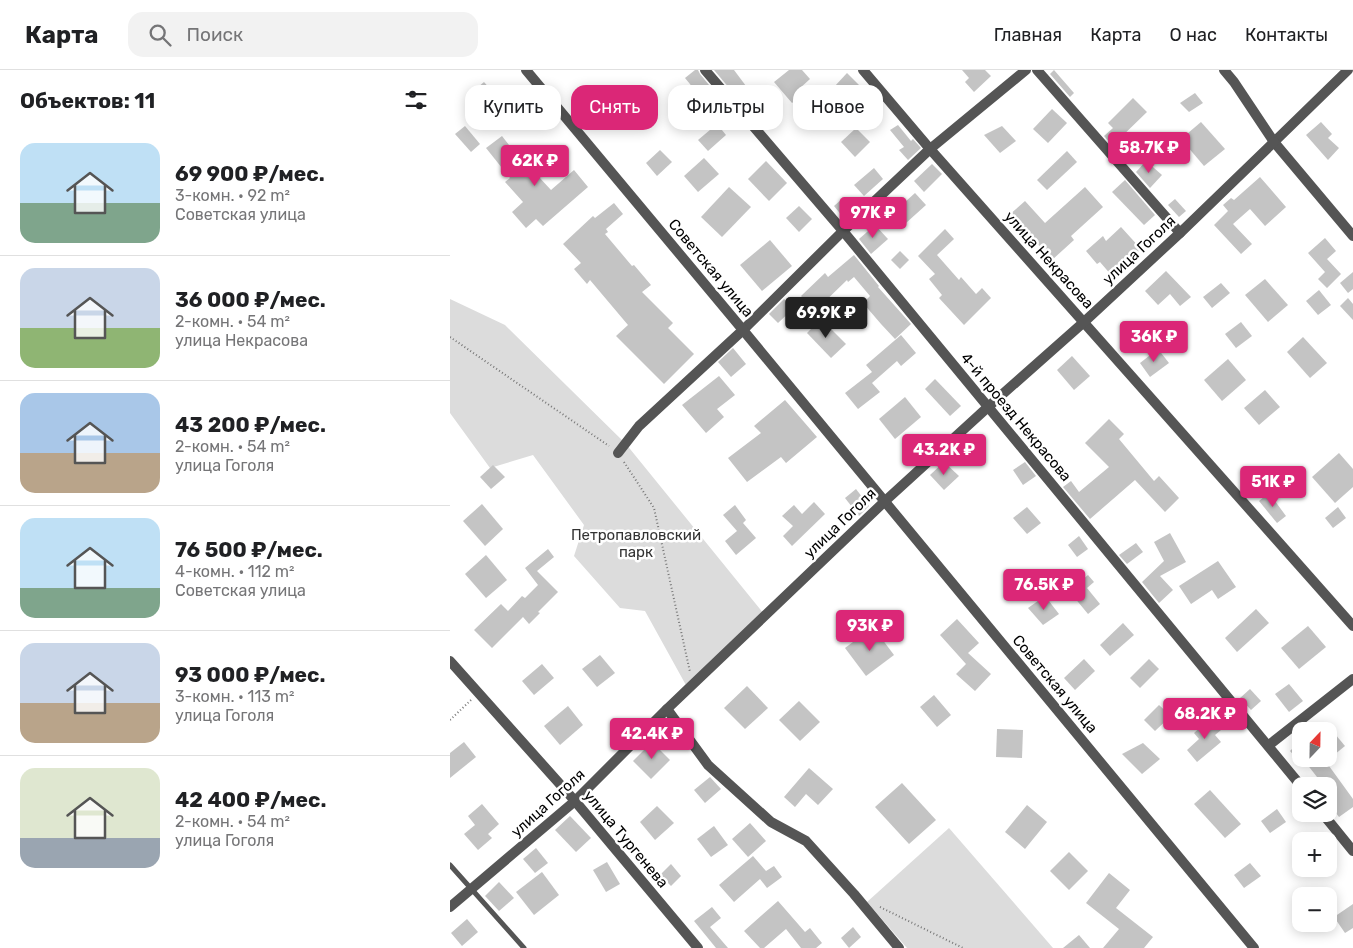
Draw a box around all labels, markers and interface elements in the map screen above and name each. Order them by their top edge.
search box [128,12,478,57]
text: Карта [25,21,98,49]
icon: search [146,21,174,49]
text: Поиск [186,23,243,46]
text: Главная [994,24,1062,46]
text: Карта [1090,24,1142,46]
text: О нас [1170,24,1217,46]
text: Контакты [1245,24,1328,46]
chip: Купить [465,85,561,130]
chip: Снять [571,85,658,130]
chip: Фильтры [668,85,783,130]
chip: Новое [793,85,883,130]
icon: filters [402,86,430,114]
text: Объектов: 11 [20,88,155,113]
pin: 58.7K ₽ [1103,132,1195,174]
text: 58.7K ₽ [1119,138,1179,157]
pin: 62K ₽ [500,144,570,187]
text: 62K ₽ [512,151,558,170]
text: 69 900 ₽/мес. [175,161,325,186]
icon: home [60,163,120,223]
text: 3-комн. · 92 m² [175,186,290,205]
pin: 97K ₽ [838,196,908,239]
text: 97K ₽ [851,203,895,222]
text: Советская улица [175,205,306,224]
street label: улица Некрасова [1001,208,1097,312]
street label: улица Гоголя [1099,212,1179,288]
street label: Советская улица [665,215,757,321]
text: 36 000 ₽/мес. [175,287,326,312]
icon: home [60,288,120,348]
pin: 69.9K ₽ [780,296,872,339]
text: 69.9K ₽ [796,303,856,322]
text: 2-комн. · 54 m² [175,312,290,331]
pin: 36K ₽ [1119,320,1189,363]
text: 36K ₽ [1131,327,1177,346]
text: улица Некрасова [175,331,308,350]
street label: 4-й проезд Некрасова [957,349,1075,485]
text: 43 200 ₽/мес. [175,412,326,437]
icon: home [60,413,120,473]
pin: 43.2K ₽ [898,434,990,476]
text: 2-комн. · 54 m² [175,437,290,456]
text: 43.2K ₽ [913,440,975,459]
text: улица Гоголя [175,456,274,475]
pin: 51K ₽ [1238,466,1308,508]
text: 51K ₽ [1251,472,1295,491]
street label: улица Гоголя [800,484,880,562]
park label: Петропавловский парк [571,526,701,561]
text: 76 500 ₽/мес. [175,537,323,562]
icon: home [60,538,120,598]
text: 4-комн. · 112 m² [175,562,295,581]
pin: 76.5K ₽ [998,568,1090,611]
text: 76.5K ₽ [1014,575,1074,594]
text: Советская улица [175,581,306,600]
pin: 93K ₽ [835,610,905,652]
text: 93K ₽ [847,616,893,635]
street label: Советская улица [1009,631,1101,737]
text: 93 000 ₽/мес. [175,662,325,687]
icon: home [60,663,120,723]
text: 3-комн. · 113 m² [175,687,294,706]
pin: 68.2K ₽ [1159,698,1251,740]
text: 68.2K ₽ [1174,704,1236,723]
text: улица Гоголя [175,706,274,725]
pin: 42.4K ₽ [606,718,698,760]
north arrow [1292,722,1338,768]
map controls [1292,722,1337,932]
text: 42.4K ₽ [621,724,683,743]
street label: улица Гоголя [507,765,589,841]
button: layers [1292,777,1337,822]
text: 42 400 ₽/мес. [175,787,326,812]
street label: улица Тургенева [580,787,672,891]
icon: home [60,788,120,848]
text: 2-комн. · 54 m² [175,812,290,831]
text: улица Гоголя [175,831,274,850]
button: + [1292,832,1337,877]
button: − [1292,887,1337,932]

